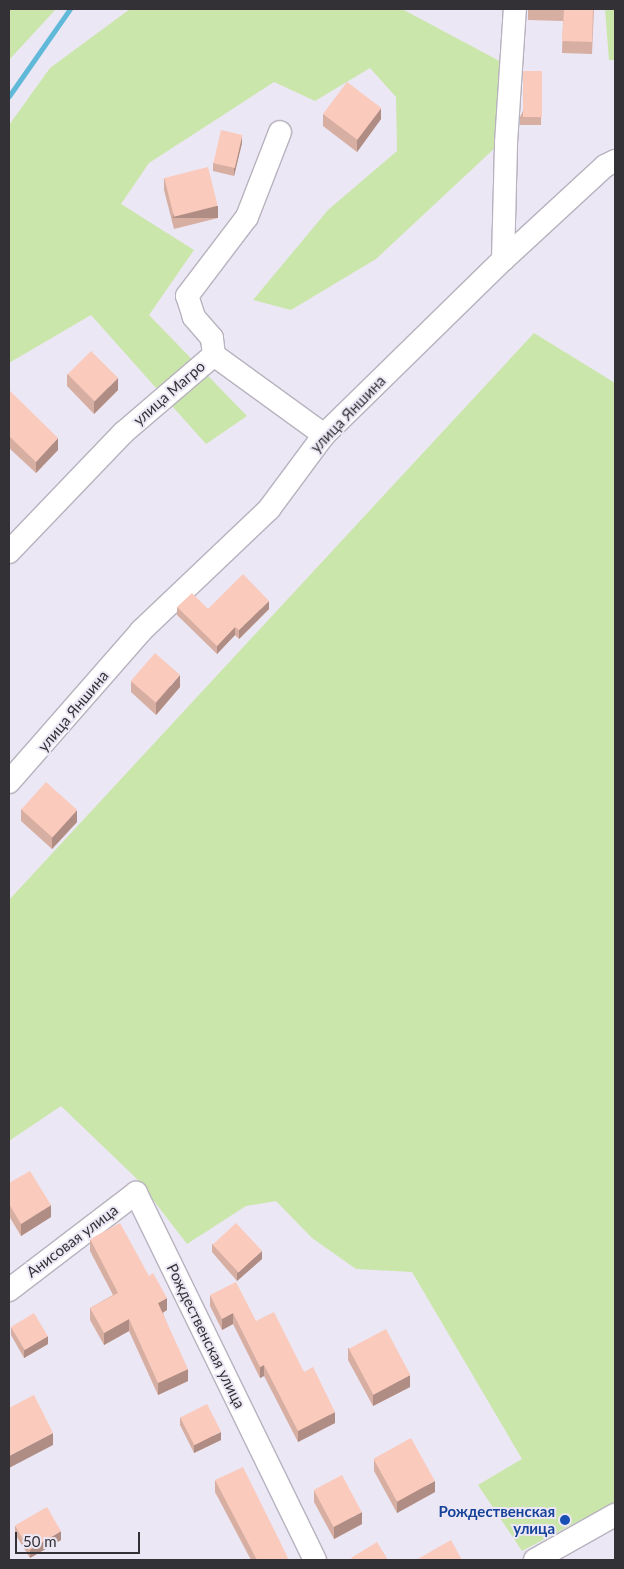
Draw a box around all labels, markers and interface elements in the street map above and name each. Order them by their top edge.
street label: улица Магро [129,357,209,429]
street label: улица Яншина [307,372,389,456]
street label: улица Яншина [34,667,112,755]
street label: Анисовая улица [23,1201,121,1281]
street label: Рождественская улица [163,1261,249,1411]
place label: Рождественская улица [438,1502,555,1537]
marker: Рождественская улица [559,1514,571,1526]
scale bar [18,1522,142,1554]
text: 50 m [23,1532,57,1550]

